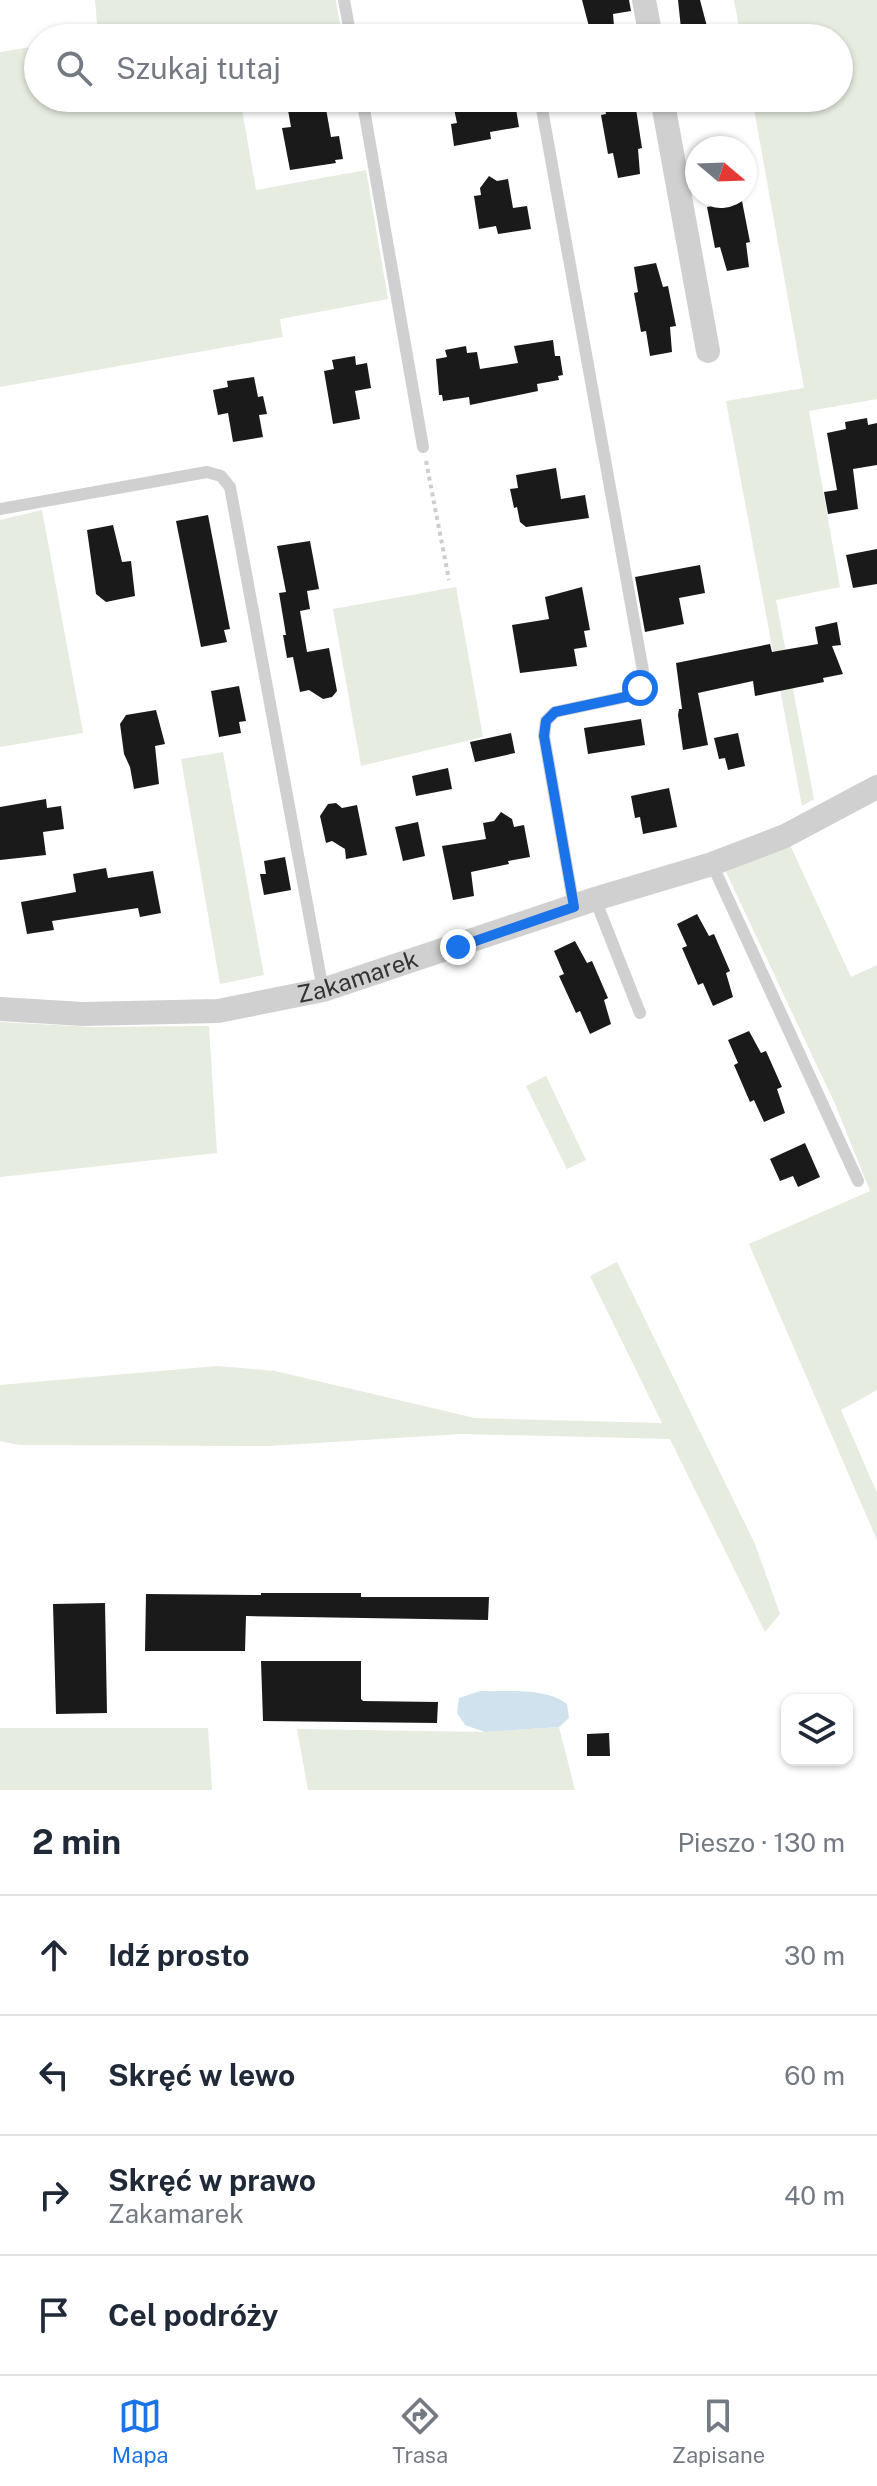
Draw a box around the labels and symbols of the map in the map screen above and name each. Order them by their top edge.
north arrow [685,136,757,208]
route start [622,670,658,706]
route end [440,929,476,965]
street label: Zakamarek [295,944,421,1008]

